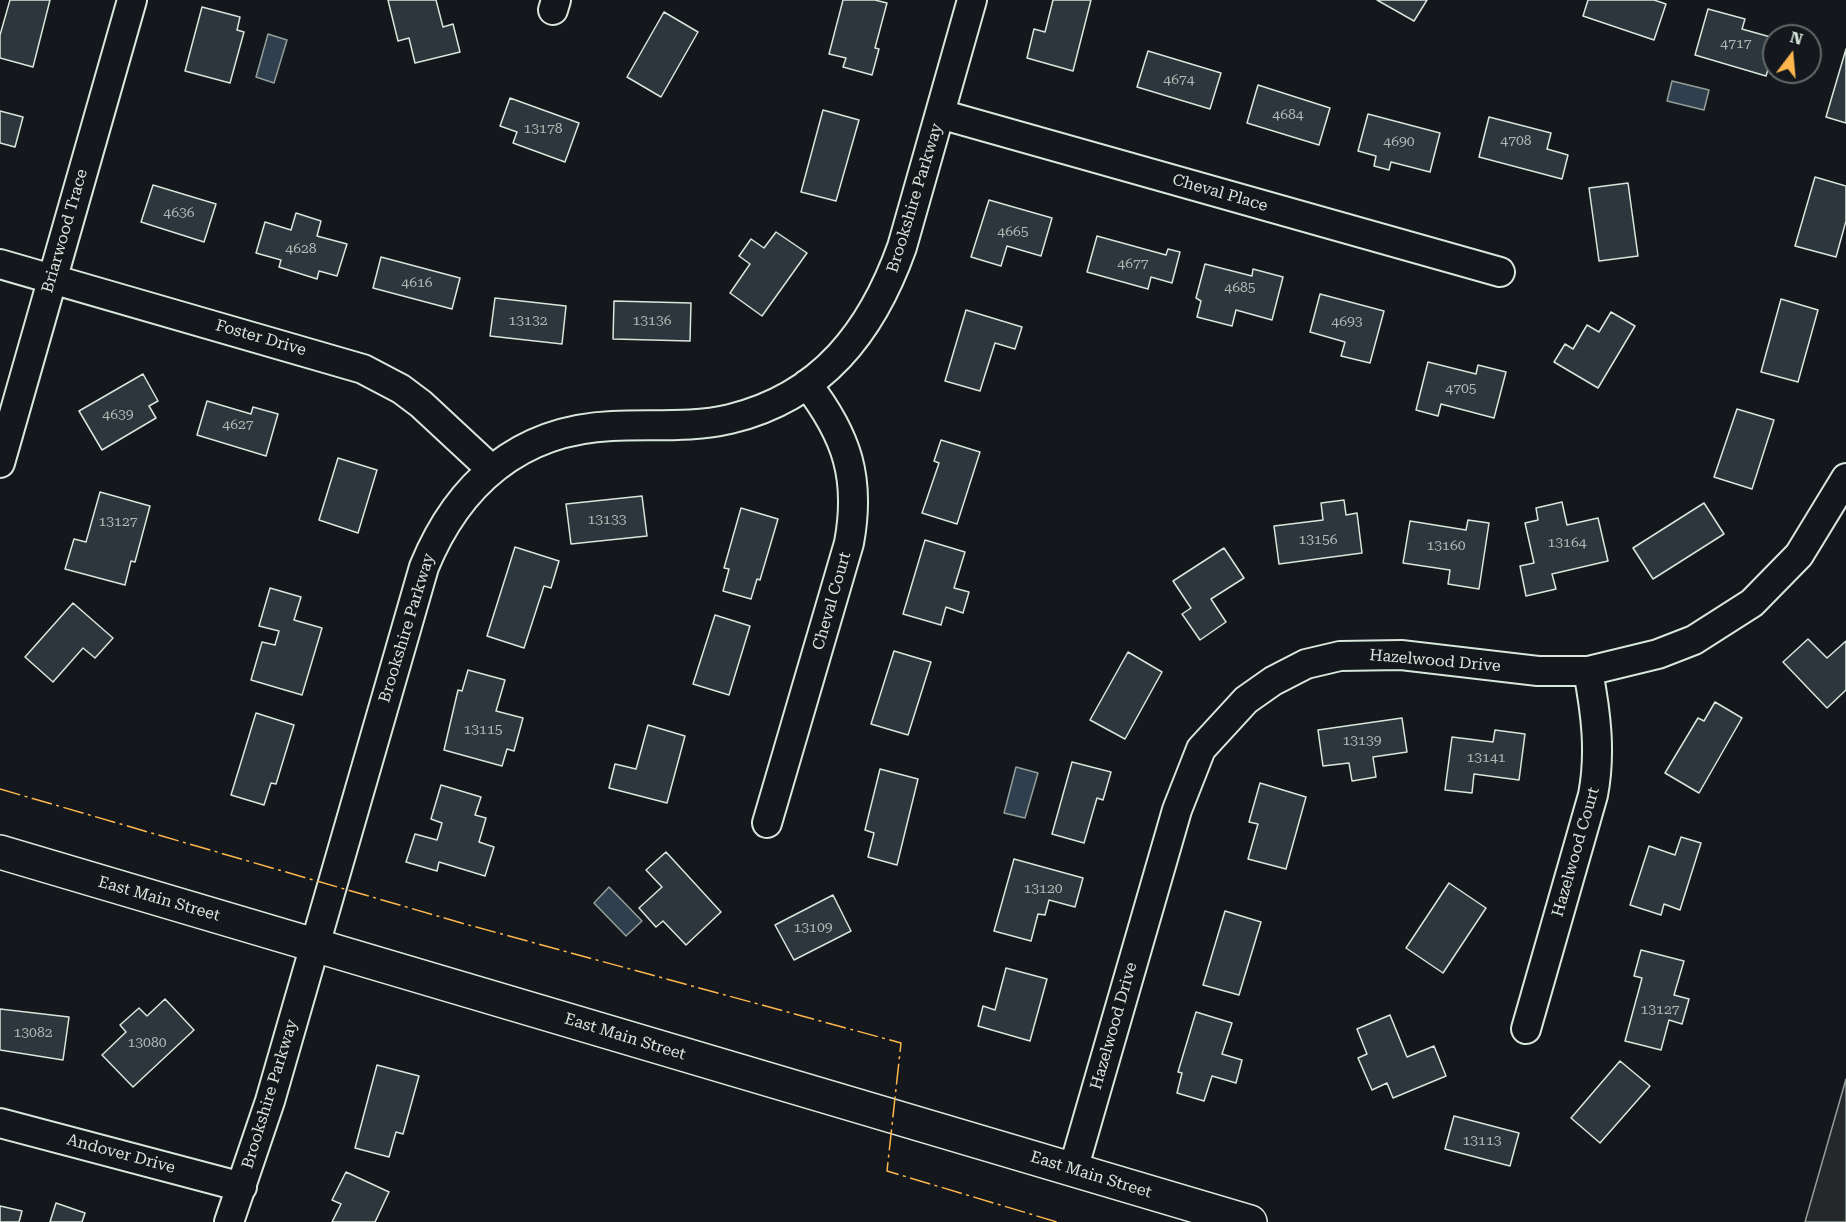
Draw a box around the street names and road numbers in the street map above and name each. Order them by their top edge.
street label: Brookshire Parkway [883,121,947,275]
street label: Briarwood Trace [38,167,92,295]
street label: Cheval Place [1170,170,1270,216]
street label: Foster Drive [214,316,308,360]
street label: Cheval Court [809,550,855,652]
street label: Brookshire Parkway [375,551,439,705]
street label: Hazelwood Drive [1369,646,1501,676]
street label: Hazelwood Court [1548,785,1604,919]
street label: East Main Street [96,872,222,926]
street label: Hazelwood Drive [1087,960,1141,1092]
street label: East Main Street [562,1009,688,1065]
street label: Brookshire Parkway [238,1017,302,1171]
street label: Andover Drive [65,1130,177,1178]
street label: East Main Street [1028,1147,1154,1203]

